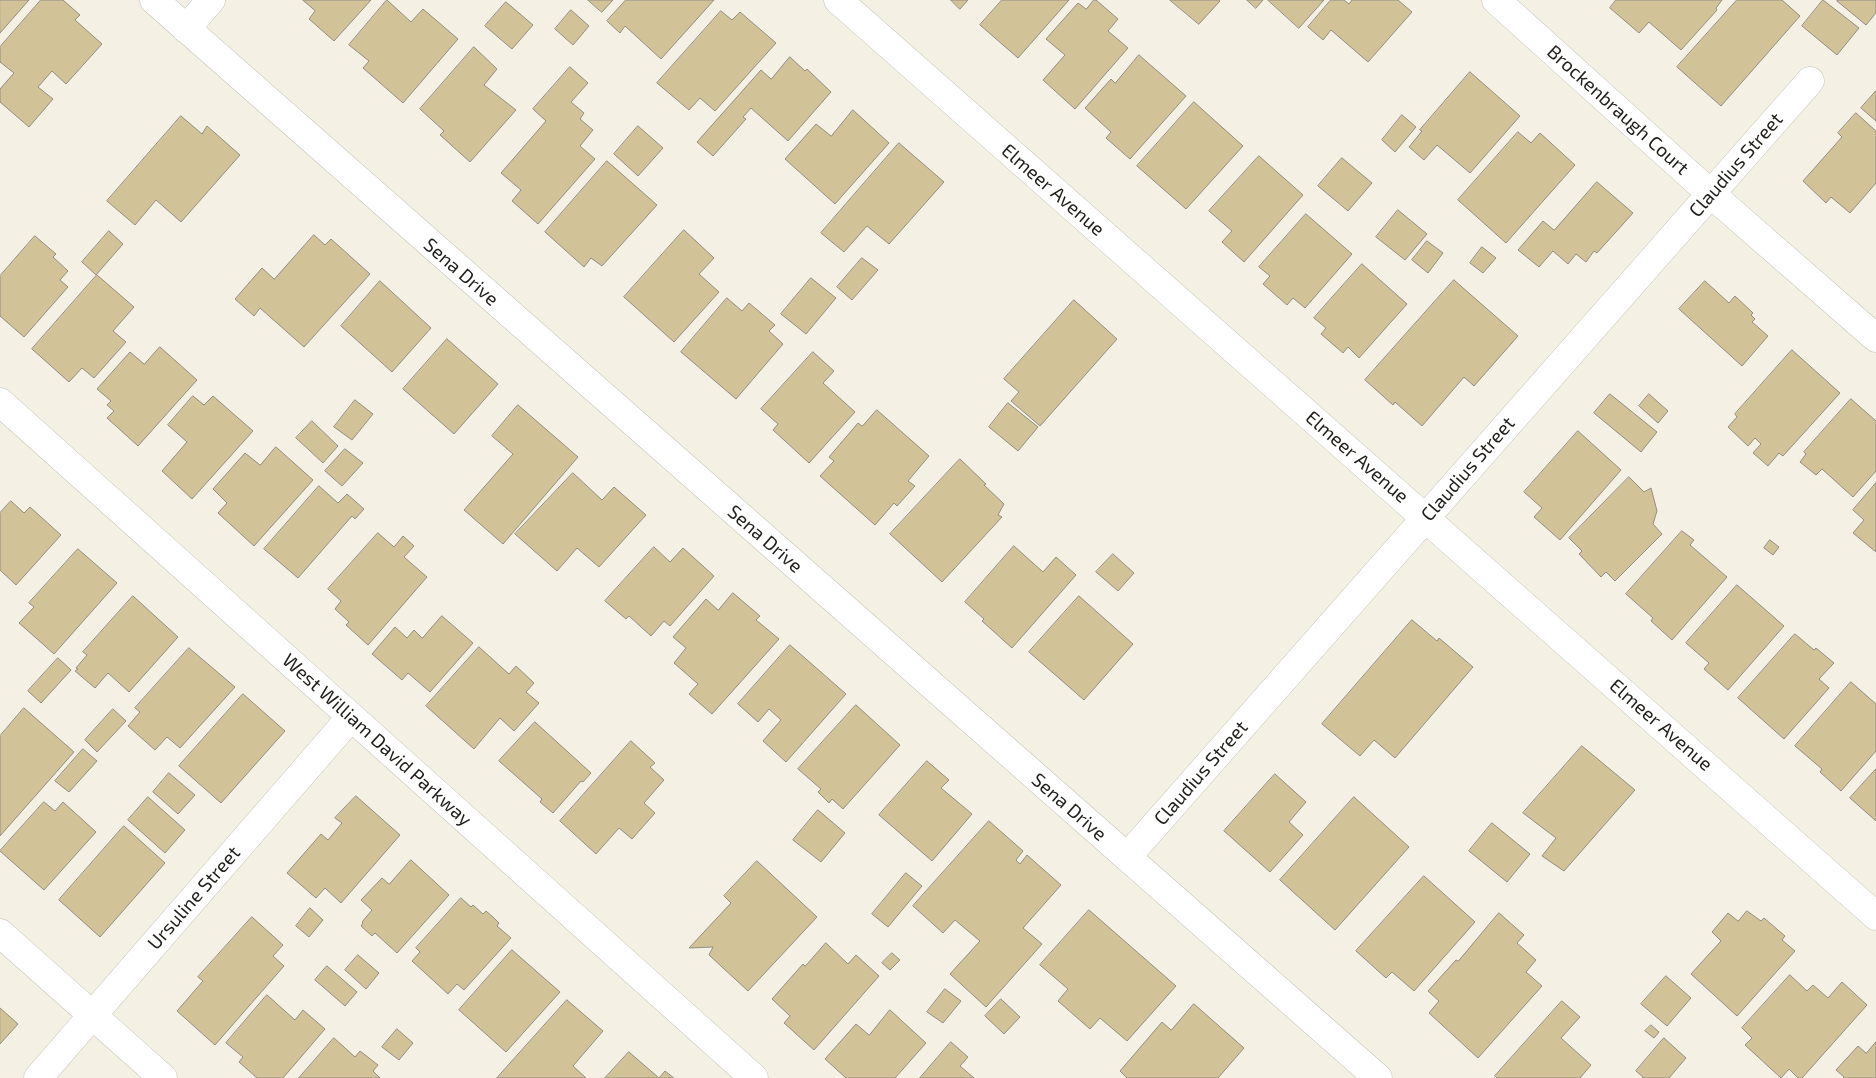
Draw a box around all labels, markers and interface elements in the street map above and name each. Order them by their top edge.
street label: Brockenbraugh Court [1542,40,1694,180]
street label: Claudius Street [1684,108,1788,222]
street label: Elmeer Avenue [997,139,1109,241]
street label: Sena Drive [419,233,503,311]
street label: Elmeer Avenue [1301,406,1413,508]
street label: Claudius Street [1416,412,1520,526]
street label: Sena Drive [723,500,807,578]
street label: West William David Parkway [278,649,476,831]
street label: Elmeer Avenue [1605,674,1717,776]
street label: Claudius Street [1149,716,1253,830]
street label: Sena Drive [1027,768,1111,846]
street label: Ursuline Street [143,842,245,954]

